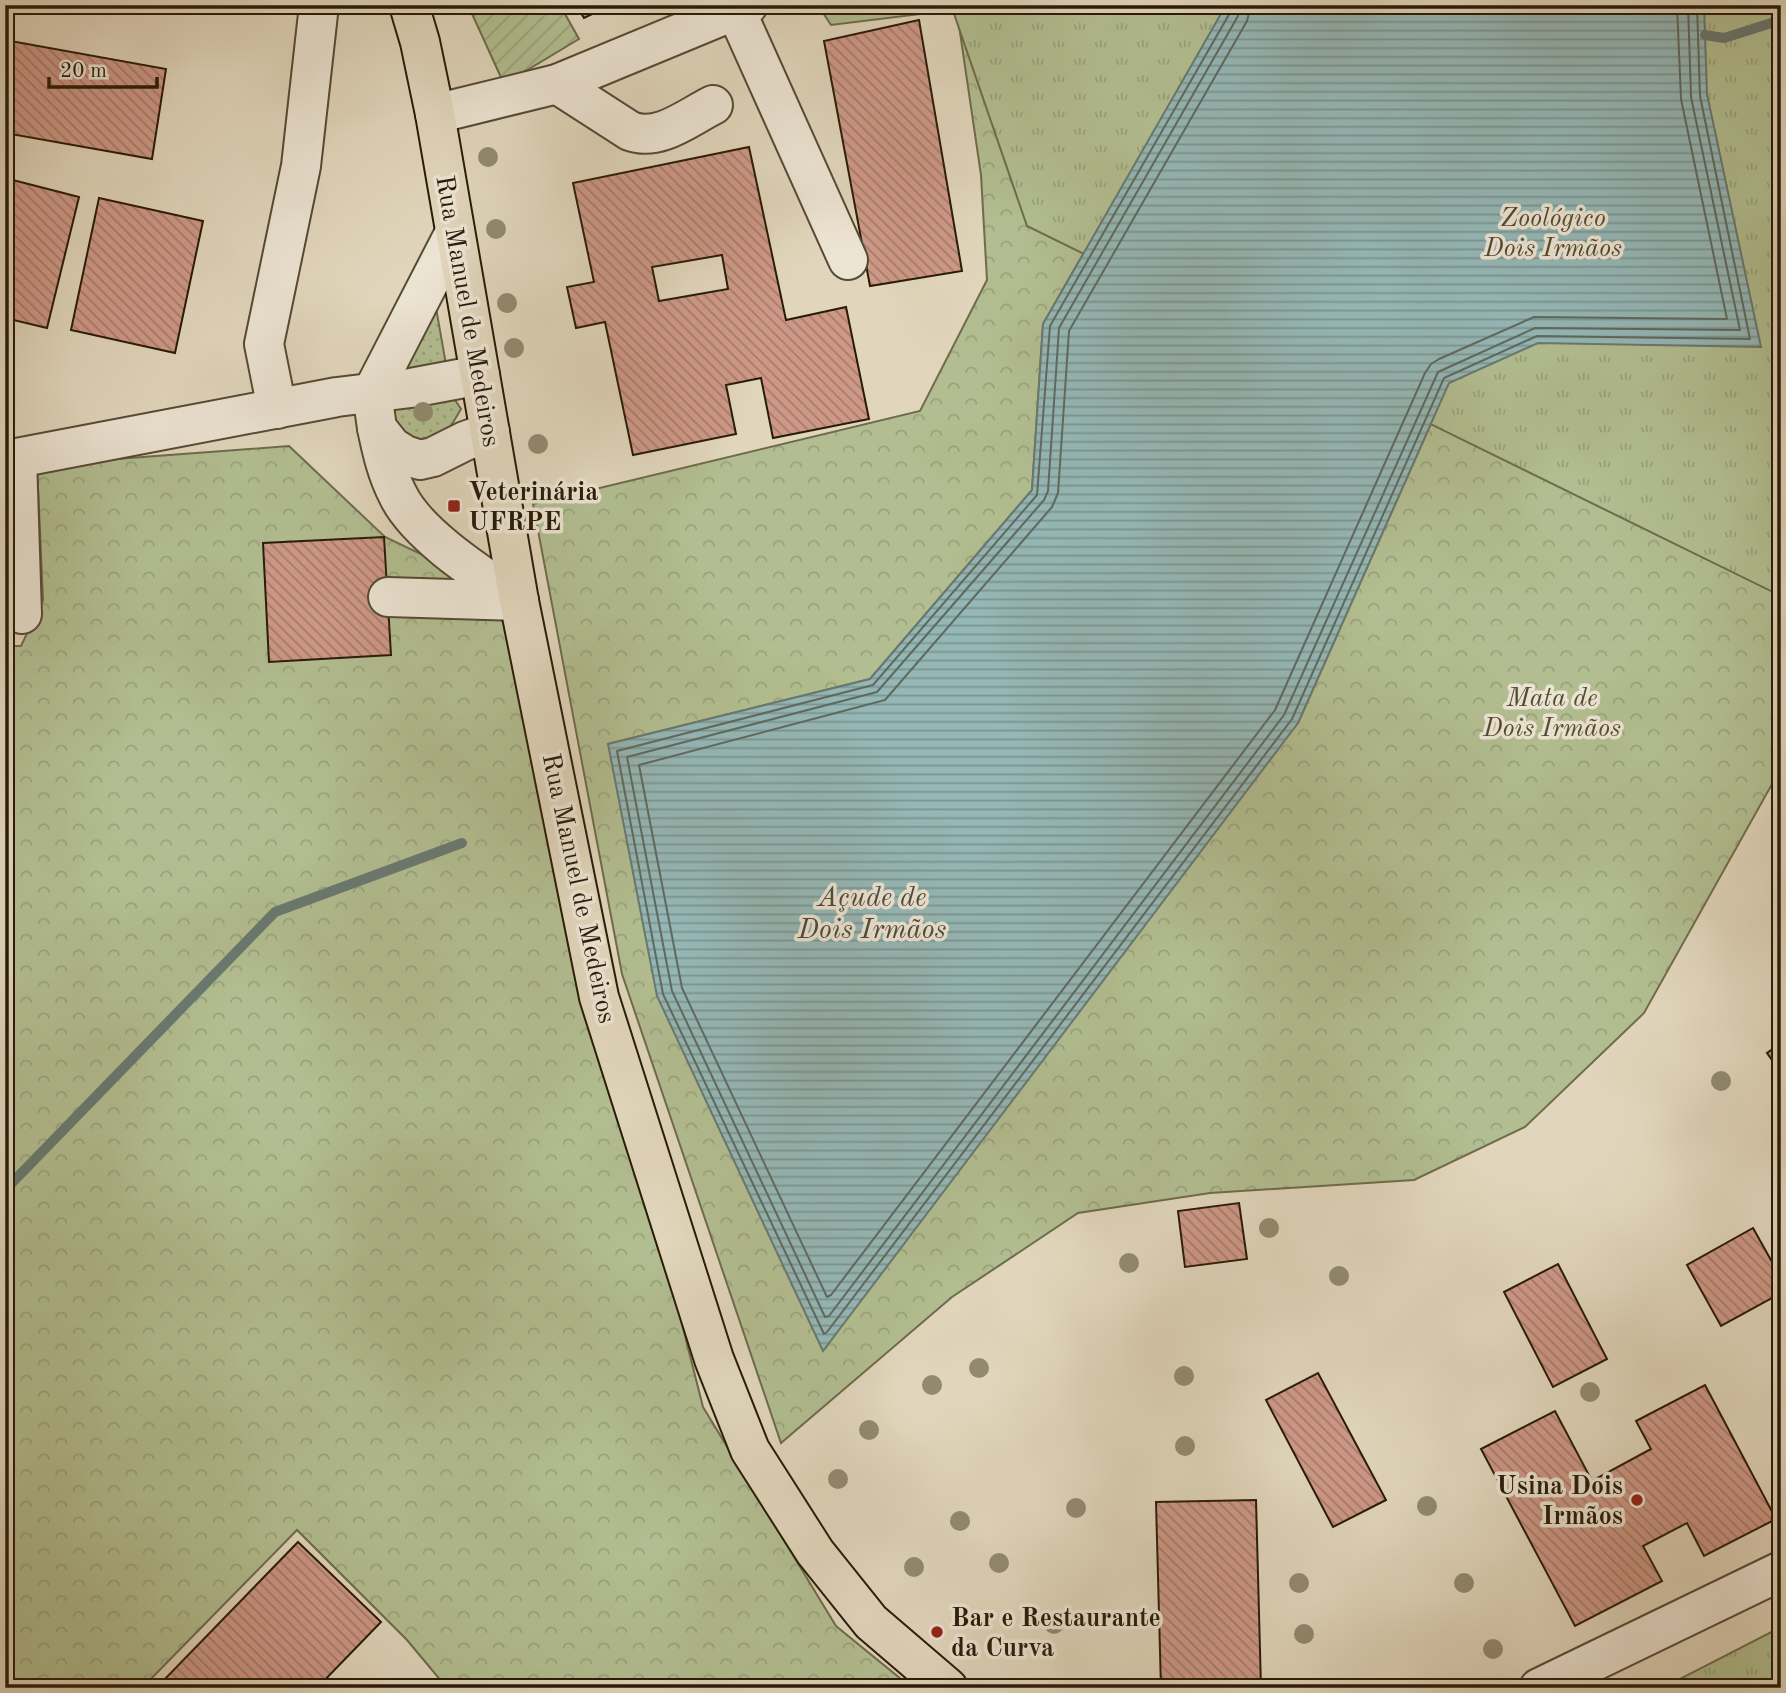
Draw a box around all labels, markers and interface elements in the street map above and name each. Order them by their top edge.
scale bar [49,46,158,90]
text: 20 m [60,61,107,82]
street label: Rua Manuel de Medeiros [430,173,504,449]
park label: Zoológico Dois Irmãos [1483,206,1622,262]
place label: Veterinária UFRPE [468,480,598,536]
marker: Veterinária UFRPE [446,498,462,514]
park label: Mata de Dois Irmãos [1482,686,1621,742]
street label: Rua Manuel de Medeiros [537,751,619,1026]
water label: Açude de Dois Irmãos [797,885,946,945]
place label: Usina Dois Irmãos [1496,1474,1623,1530]
marker: Usina Dois Irmãos [1629,1492,1645,1508]
place label: Bar e Restaurante da Curva [951,1606,1161,1662]
marker: Bar e Restaurante da Curva [929,1624,945,1640]

